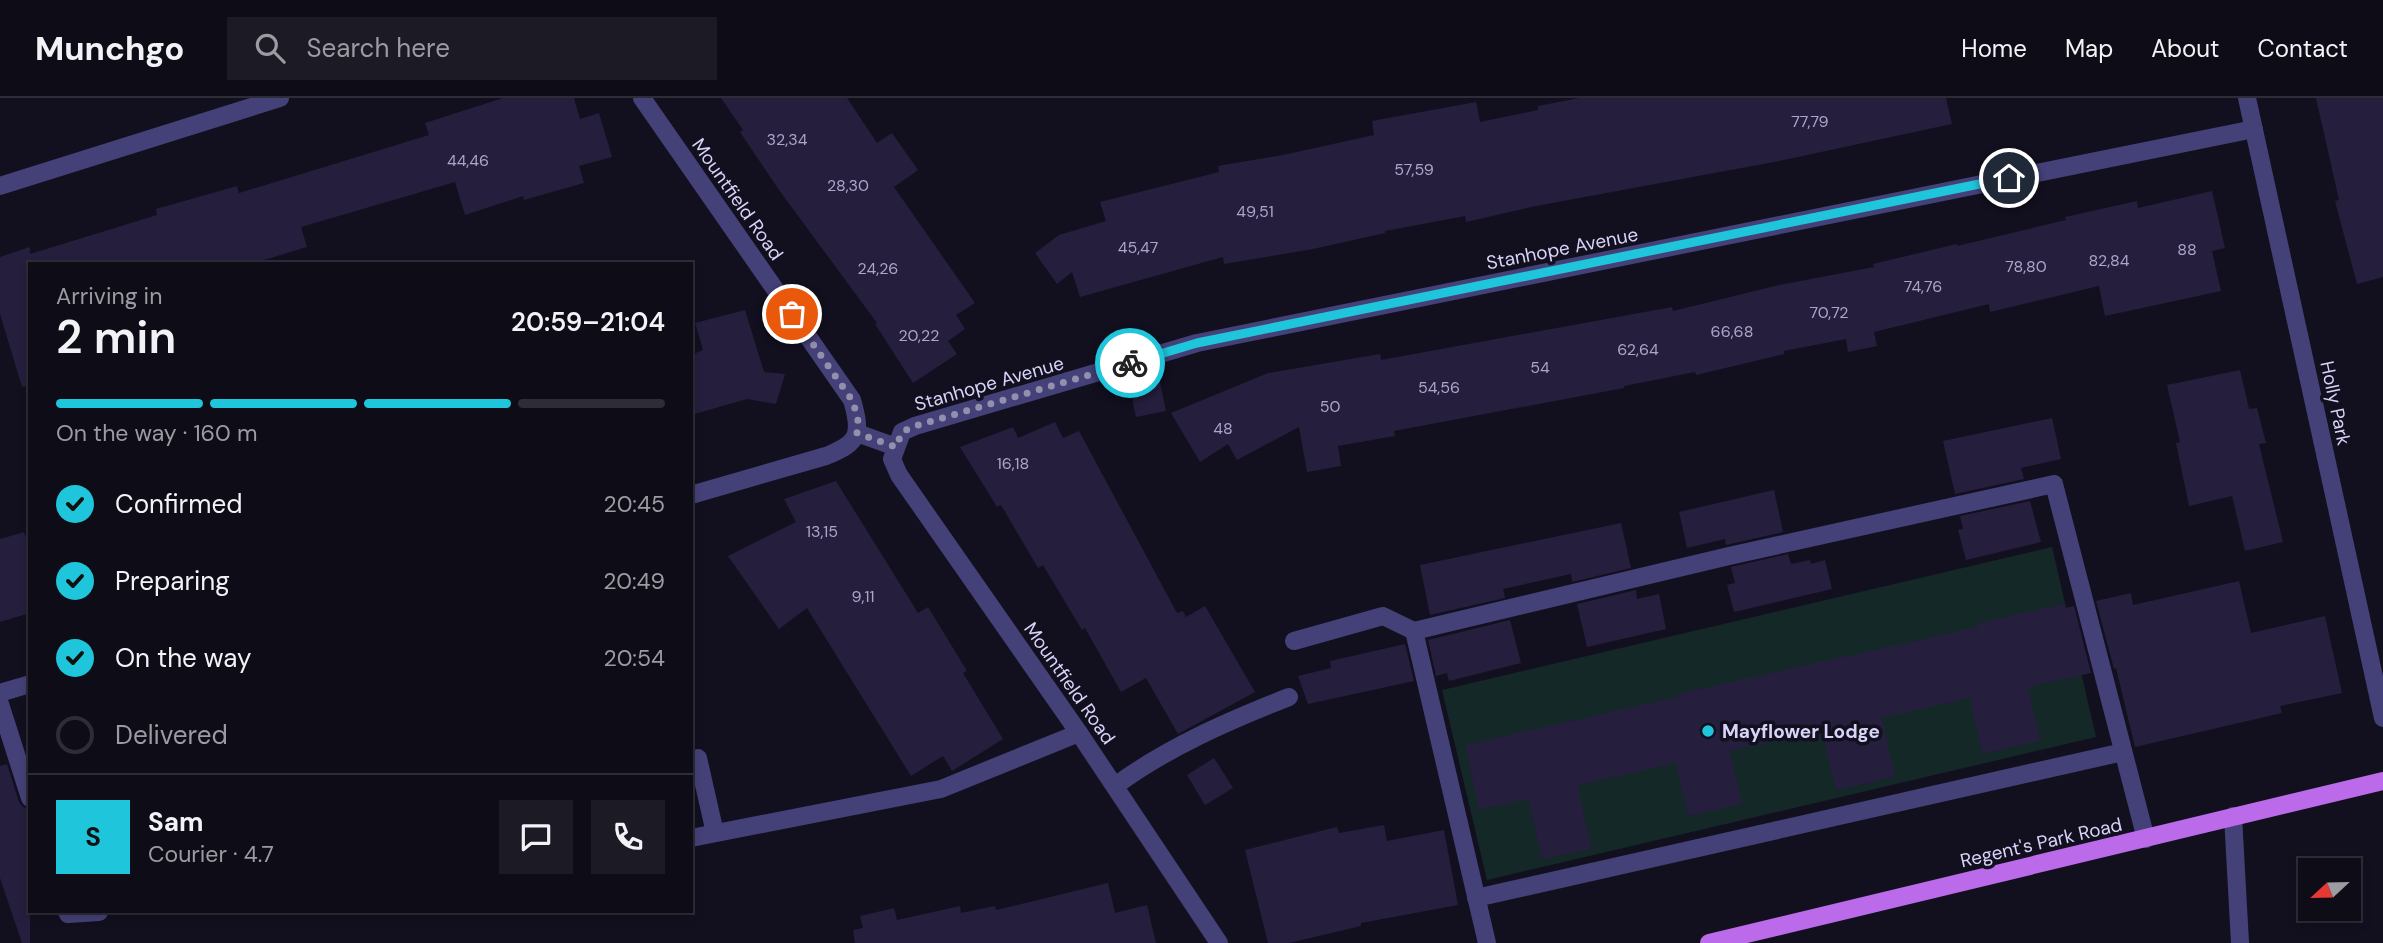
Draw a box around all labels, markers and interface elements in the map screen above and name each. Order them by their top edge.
search box [227,17,717,80]
text: Munchgo [35,27,185,70]
icon: search [251,29,289,67]
text: Search here [307,31,450,65]
text: Home [1961,33,2027,64]
text: Map [2065,33,2113,64]
text: About [2151,33,2220,64]
text: Contact [2258,33,2348,64]
house number: 77,79 [1791,111,1829,132]
house number: 32,34 [767,129,808,150]
street label: Mountfield Road [686,133,789,265]
pin [1979,148,2039,208]
house number: 44,46 [447,150,489,171]
house number: 57,59 [1394,159,1434,180]
icon: home [1990,159,2028,197]
house number: 28,30 [827,175,869,196]
house number: 49,51 [1236,201,1274,222]
street label: Stanhope Avenue [1484,222,1640,275]
house number: 45,47 [1118,237,1158,258]
house number: 88 [2177,239,2197,260]
house number: 82,84 [2088,250,2130,271]
house number: 78,80 [2005,256,2047,277]
house number: 24,26 [858,258,898,279]
house number: 74,76 [1904,276,1942,297]
text: Arriving in [56,281,162,311]
pin [762,284,822,344]
icon: bag [773,295,811,333]
house number: 70,72 [1809,302,1849,323]
text: 20:59–21:04 [511,305,665,339]
text: 2 min [56,307,176,367]
house number: 66,68 [1711,321,1753,342]
house number: 20,22 [899,325,939,346]
courier [1095,328,1165,398]
house number: 62,64 [1617,339,1659,360]
icon: bike [1111,344,1149,382]
street label: Stanhope Avenue [912,350,1067,417]
house number: 54 [1530,357,1550,378]
street label: Holly Park [2314,359,2357,448]
house number: 54,56 [1418,377,1460,398]
house number: 50 [1320,396,1340,417]
text: On the way · 160 m [56,418,257,448]
house number: 48 [1213,418,1233,439]
house number: 16,18 [997,453,1029,474]
icon: check [56,485,94,523]
text: Confirmed [115,487,242,521]
text: 20:45 [604,489,665,519]
house number: 13,15 [806,521,838,542]
icon: check [56,562,94,600]
text: Preparing [115,564,230,598]
text: 20:49 [603,566,665,596]
house number: 9,11 [852,586,874,607]
street label: Mountfield Road [1018,617,1121,749]
icon: check [56,639,94,677]
text: On the way [115,641,251,675]
text: 20:54 [604,643,665,673]
text: Delivered [115,718,228,752]
place label: Mayflower Lodge [1722,719,1880,744]
marker: Mayflower Lodge [1700,723,1716,739]
button: chat [499,800,573,874]
button: phone [591,800,665,874]
text: Sam [148,805,203,839]
street label: Regent's Park Road [1958,812,2124,873]
text: S [85,820,101,854]
text: Courier · 4.7 [148,839,274,869]
north arrow [2298,858,2361,920]
map controls [2298,858,2361,921]

